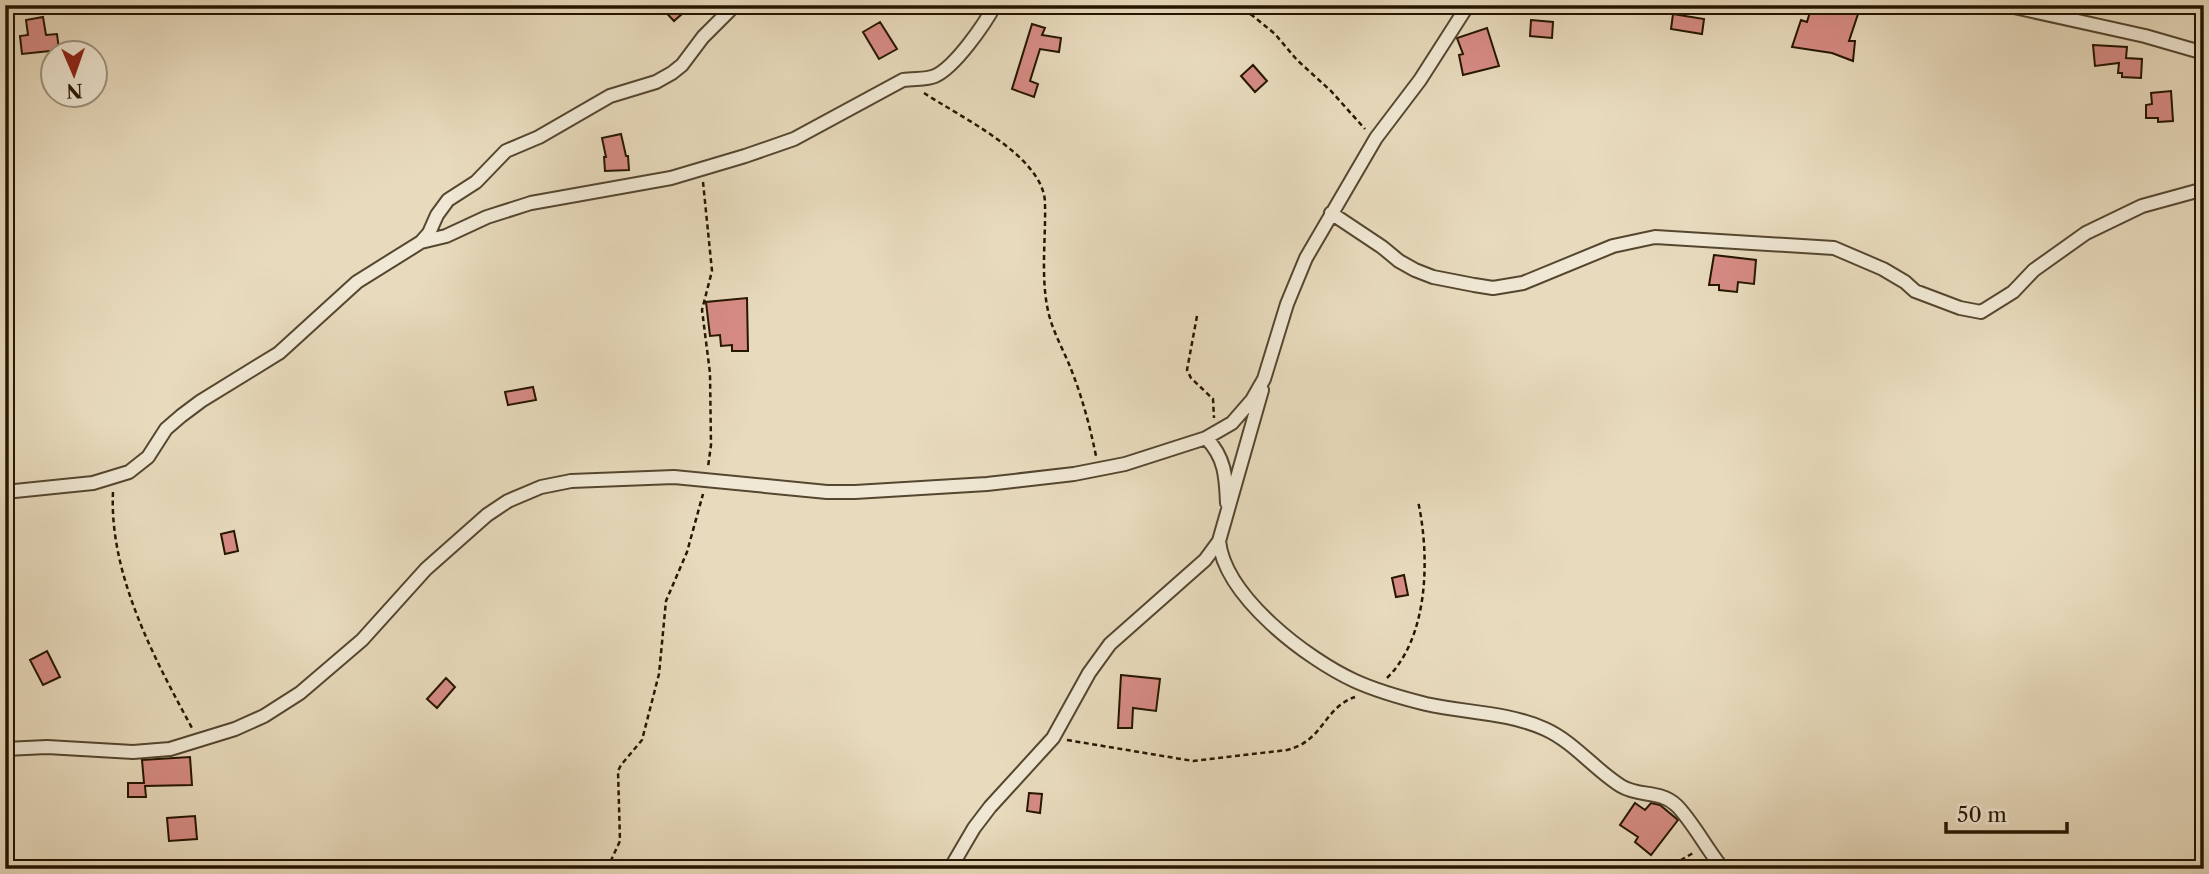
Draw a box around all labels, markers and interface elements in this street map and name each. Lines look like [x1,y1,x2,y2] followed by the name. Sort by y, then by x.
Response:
[38,38,108,108] north arrow
[66,79,83,102] text: N
[1946,790,2067,834] scale bar
[1957,802,2007,827] text: 50 m

